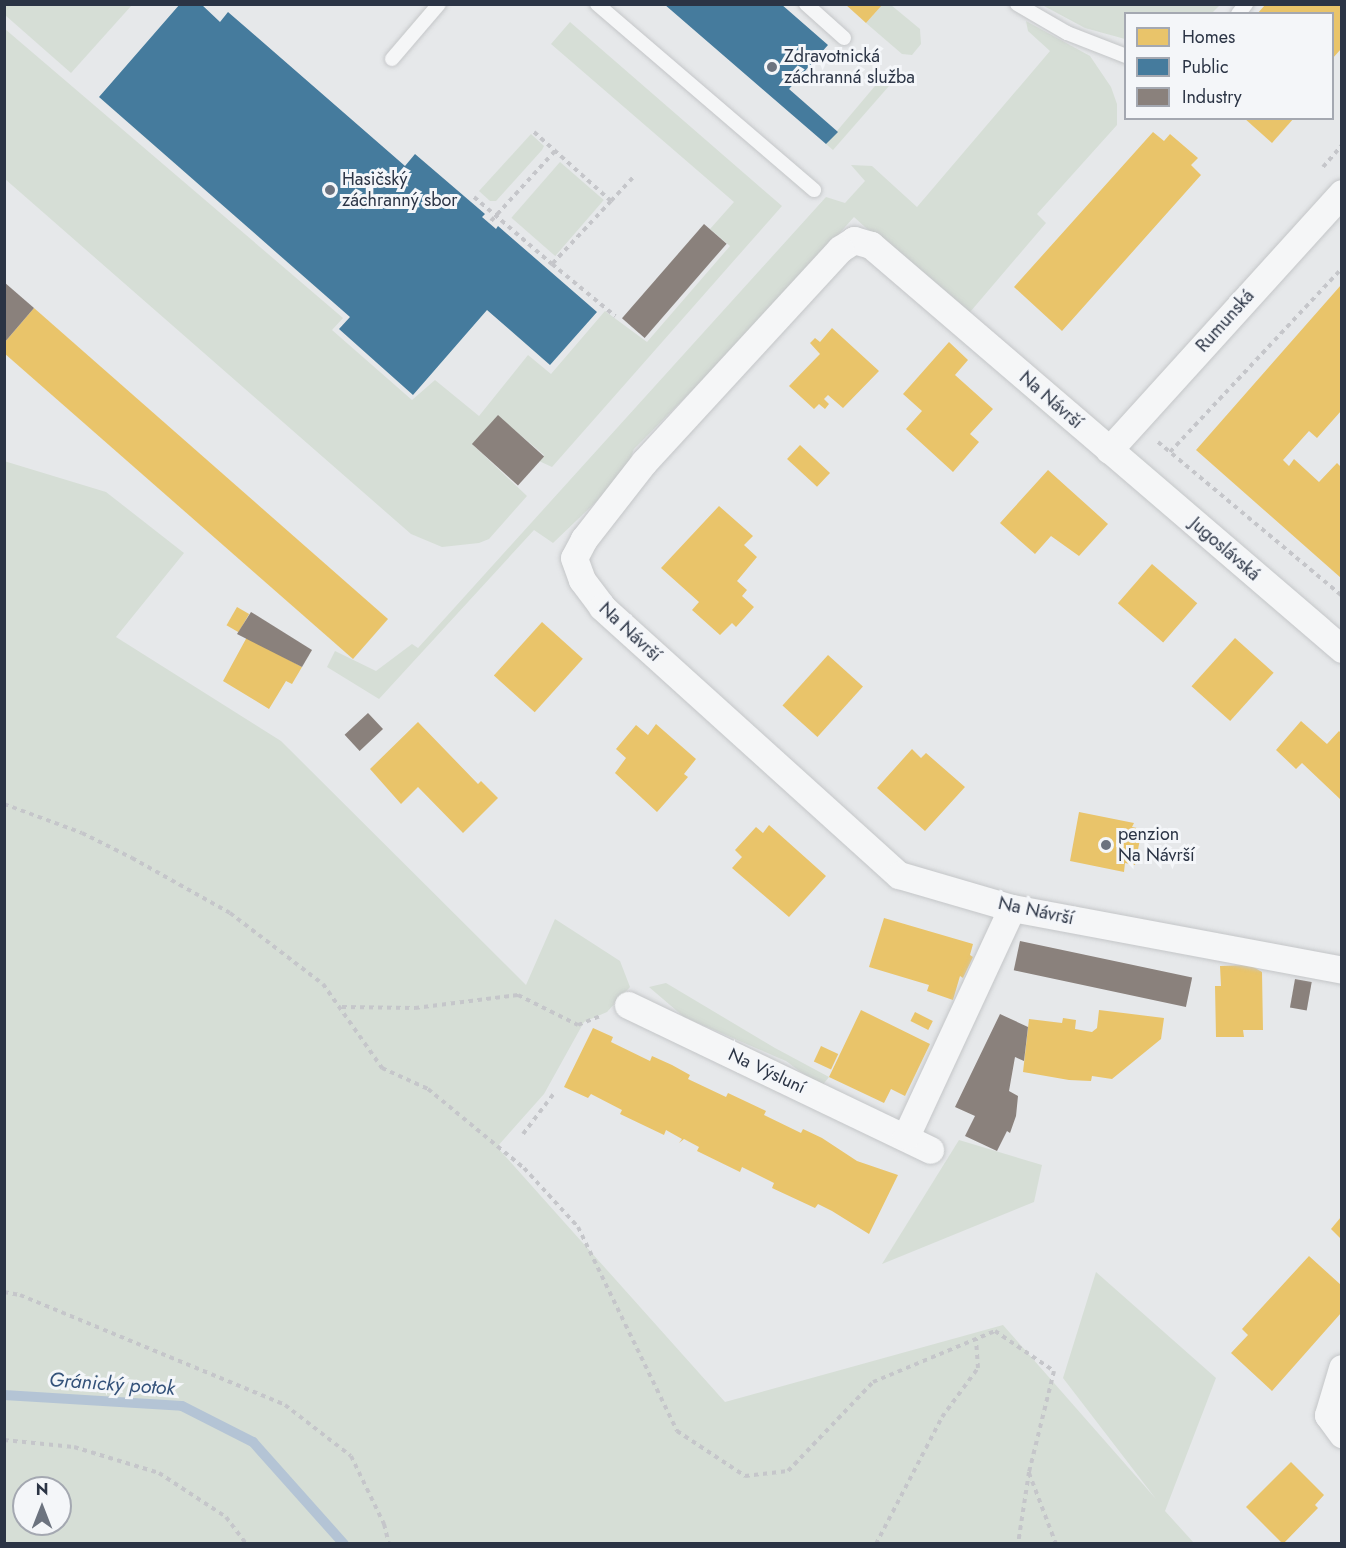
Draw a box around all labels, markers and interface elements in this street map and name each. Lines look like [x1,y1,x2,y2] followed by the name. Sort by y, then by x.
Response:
[1124,12,1334,120] legend
[1182,24,1235,50] text: Homes
[784,46,915,88] place label: Zdravotnická záchranná služba
[1182,54,1229,80] text: Public
[765,60,779,74] marker: Zdravotnická záchranná služba
[1182,84,1242,110] text: Industry
[342,169,458,212] place label: Hasičský záchranný sbor
[323,183,337,197] marker: Hasičský záchranný sbor
[1191,285,1259,357] street label: Rumunská
[1015,367,1087,433] street label: Na Návrší
[1186,513,1264,585] street label: Jugoslávská
[595,598,665,666] street label: Na Návrší
[1118,824,1195,866] place label: penzion Na Návrší
[1099,838,1113,852] marker: penzion Na Návrší
[996,892,1076,930] street label: Na Návrší
[725,1044,809,1098] street label: Na Výsluní
[48,1368,176,1400] water label: Gránický potok
[12,1476,72,1536] north arrow
[36,1478,48,1501] text: N

